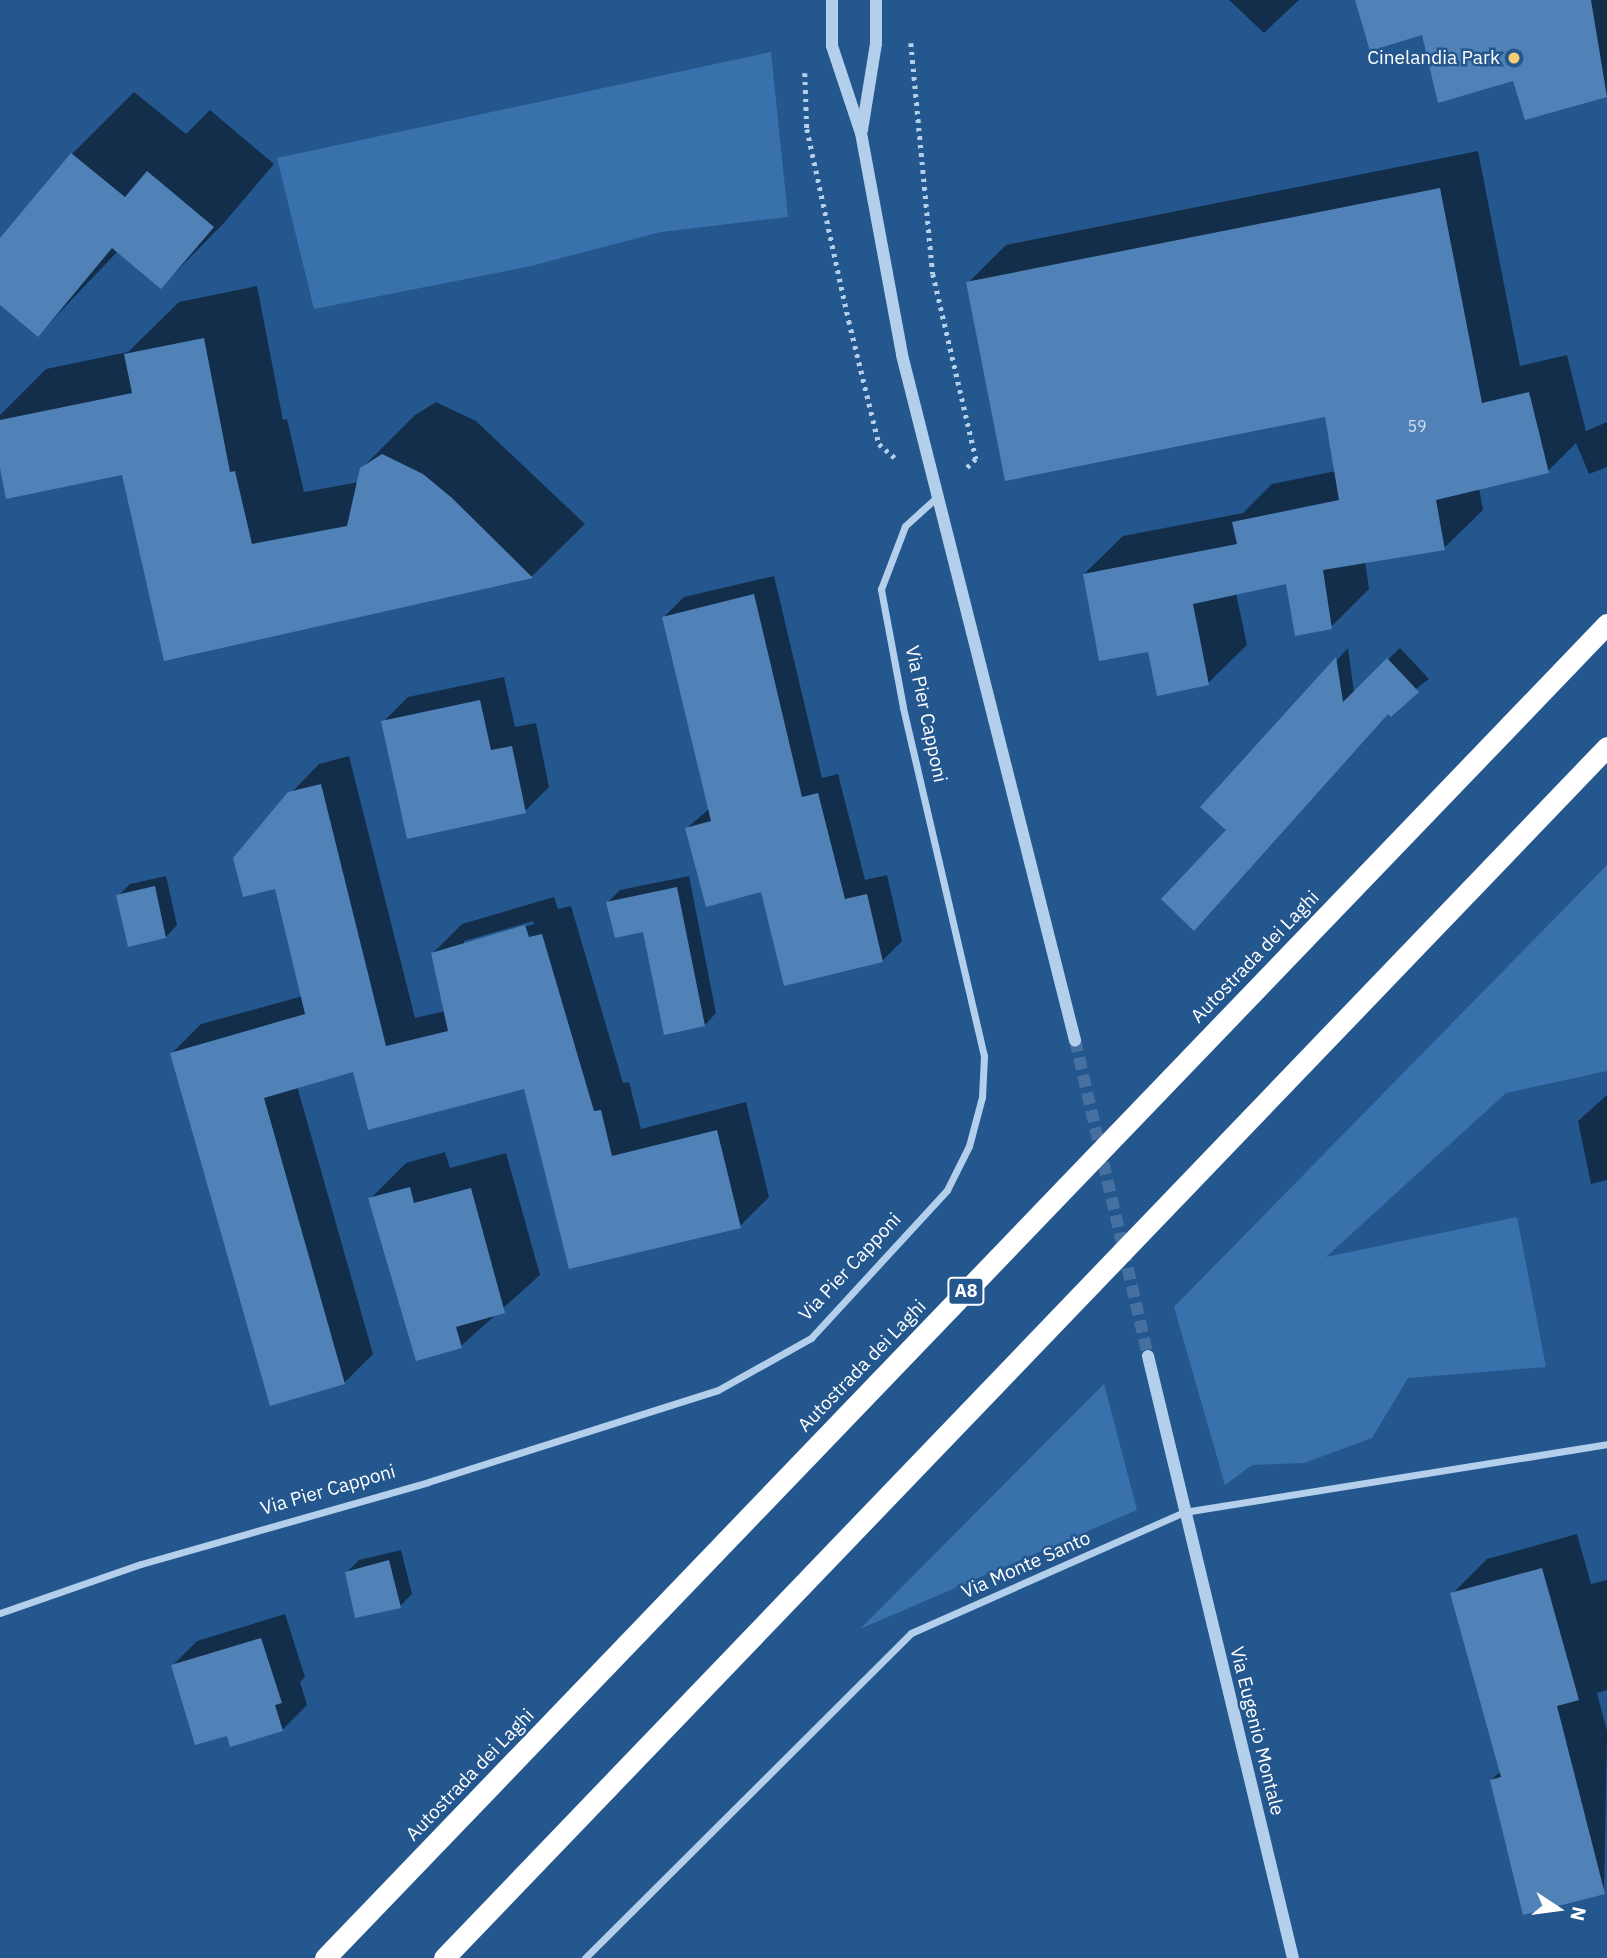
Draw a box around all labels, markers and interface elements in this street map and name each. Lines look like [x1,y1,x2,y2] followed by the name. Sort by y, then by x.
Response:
[1367,47,1500,69] place label: Cinelandia Park
[1506,50,1522,66] marker: Cinelandia Park
[1407,416,1427,436] house number: 59
[900,644,952,784] street label: Via Pier Capponi
[1186,886,1324,1028] street label: Autostrada dei Laghi
[794,1208,906,1326] street label: Via Pier Capponi
[947,1276,985,1306] road number: A8
[793,1295,931,1437] street label: Autostrada dei Laghi
[258,1460,398,1520] street label: Via Pier Capponi
[958,1526,1094,1604] street label: Via Monte Santo
[1225,1644,1289,1818] street label: Via Eugenio Montale
[401,1704,539,1846] street label: Autostrada dei Laghi
[1523,1874,1593,1944] north arrow
[1565,1904,1592,1923] text: N

